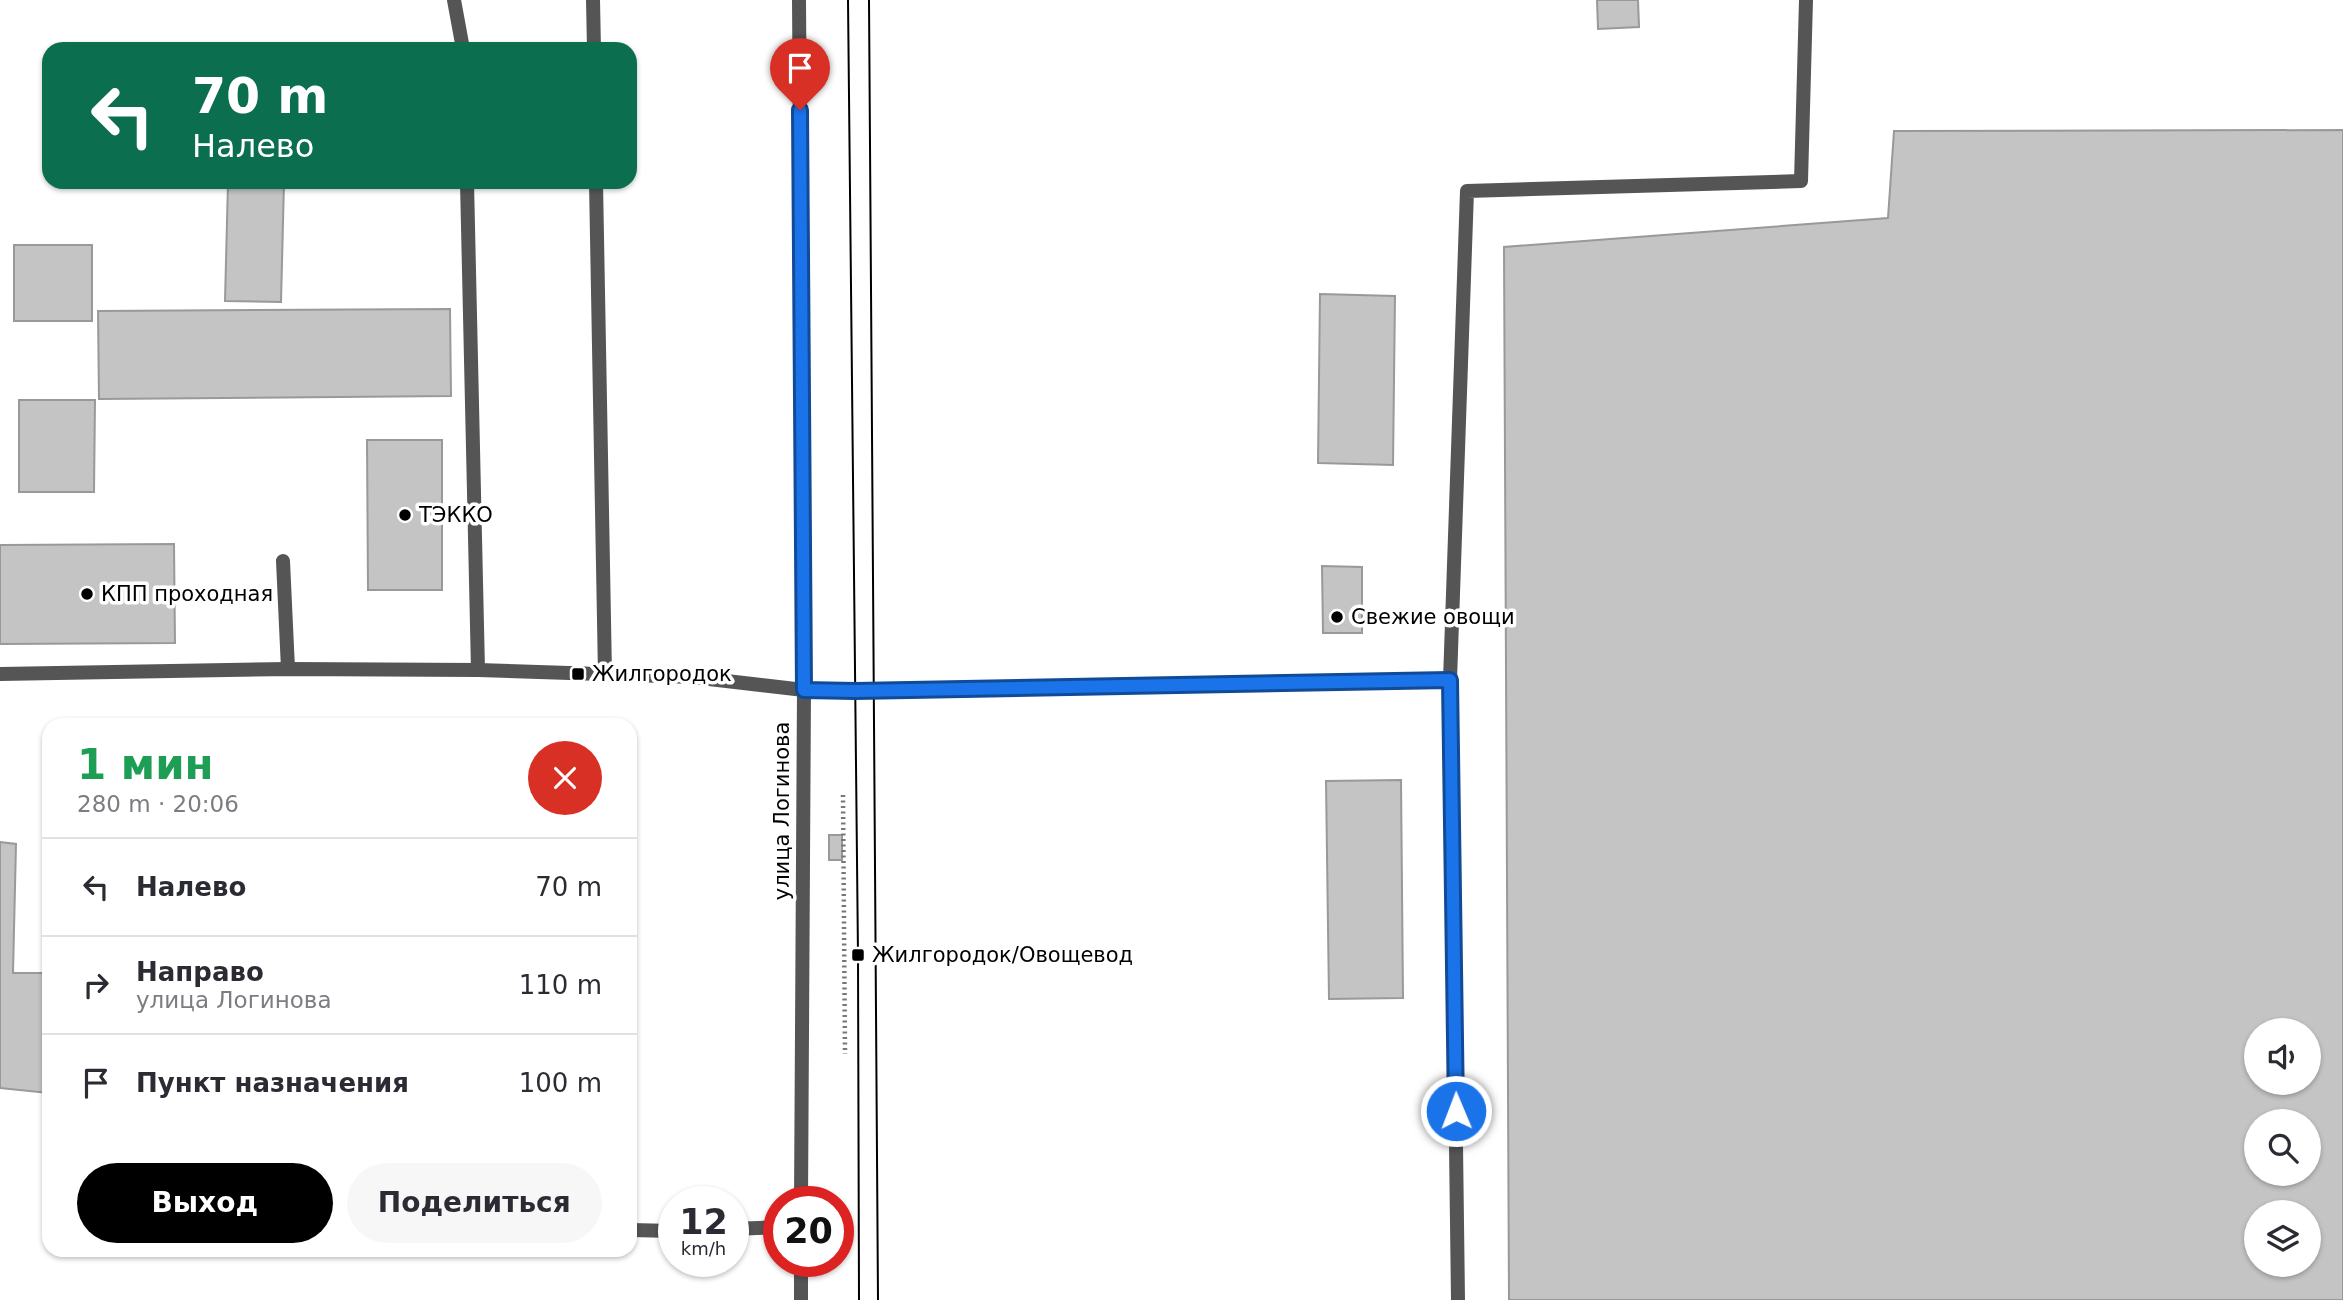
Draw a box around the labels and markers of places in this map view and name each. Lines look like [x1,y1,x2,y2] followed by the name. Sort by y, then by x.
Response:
[770,38,830,110] pin
[418,503,493,527] place label: ТЭККО
[397,507,413,523] marker: ТЭККО
[101,582,273,606] place label: КПП проходная
[79,586,95,602] marker: КПП проходная
[1351,605,1515,629] place label: Свежие овощи
[1329,609,1345,625] marker: Свежие овощи
[592,662,732,686] place label: Жилгородок
[570,666,586,682] marker: Жилгородок
[872,943,1133,967] place label: Жилгородок/Овощевод
[850,947,866,963] marker: Жилгородок/Овощевод

